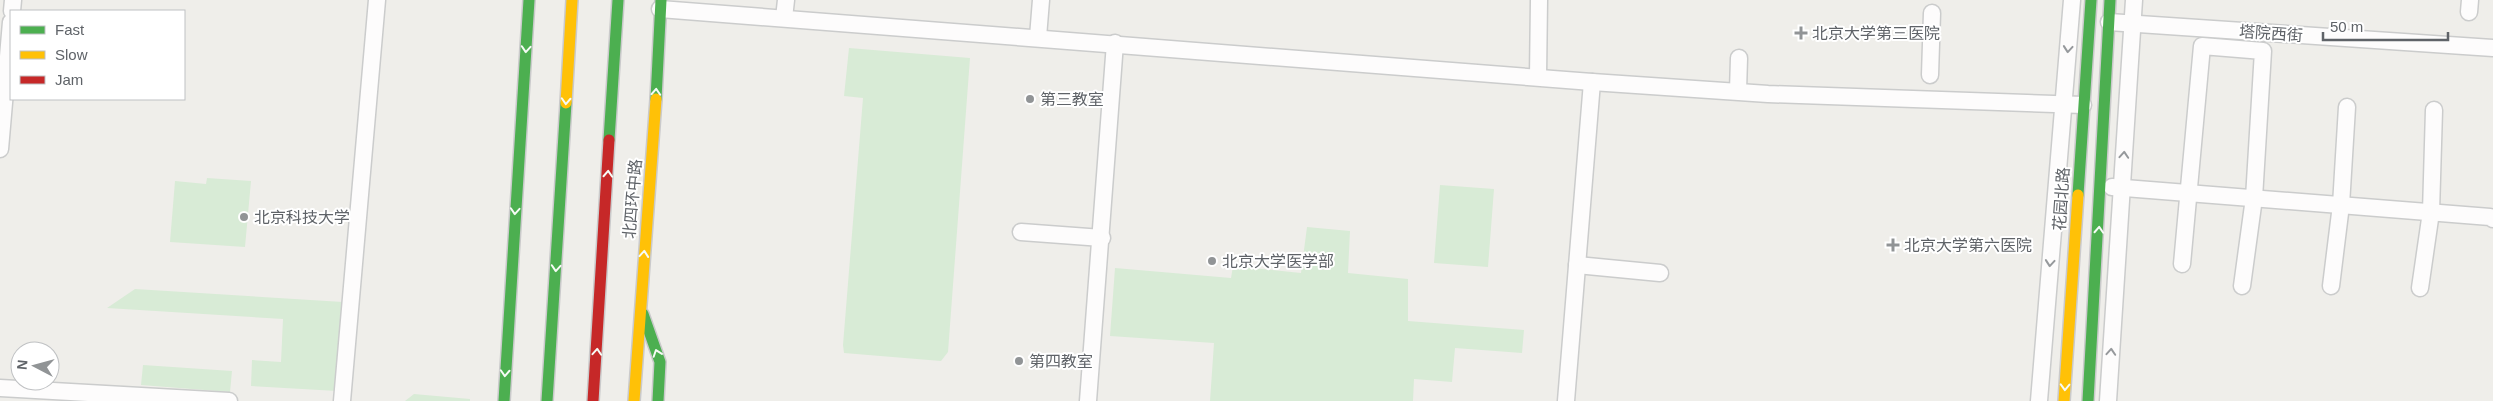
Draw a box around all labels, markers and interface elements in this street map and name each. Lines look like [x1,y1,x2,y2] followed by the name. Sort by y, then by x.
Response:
[10,10,185,100] legend
[2323,10,2448,42] scale bar
[2330,18,2363,35] text: 50 m
[55,21,85,38] text: Fast
[2238,23,2303,44] street label: 塔院西街
[1812,25,1940,42] place label: 北京大学第三医院
[1794,26,1808,40] marker: 北京大学第三医院
[520,45,531,53] one-way arrow
[2062,45,2073,53] one-way arrow
[55,46,88,63] text: Slow
[55,71,83,88] text: Jam
[650,88,661,96] one-way arrow
[1040,91,1104,108] place label: 第三教室
[1024,93,1036,105] marker: 第三教室
[560,97,571,105] one-way arrow
[2119,151,2130,159] one-way arrow
[621,158,644,240] street label: 北四环中路
[2051,167,2072,232] street label: 花园北路
[603,169,614,177] one-way arrow
[510,207,521,215] one-way arrow
[254,209,350,226] place label: 北京科技大学
[238,211,250,223] marker: 北京科技大学
[2093,226,2104,234] one-way arrow
[1904,237,2032,254] place label: 北京大学第六医院
[1886,238,1900,252] marker: 北京大学第六医院
[638,250,649,258] one-way arrow
[1222,253,1334,270] place label: 北京大学医学部
[1206,255,1218,267] marker: 北京大学医学部
[2045,259,2056,267] one-way arrow
[550,265,561,273] one-way arrow
[10,341,60,391] north arrow
[591,348,602,356] one-way arrow
[2106,348,2117,356] one-way arrow
[653,349,663,358] one-way arrow
[1029,353,1093,370] place label: 第四教室
[1013,355,1025,367] marker: 第四教室
[14,359,31,371] text: N
[500,369,511,377] one-way arrow
[2060,384,2070,391] one-way arrow

